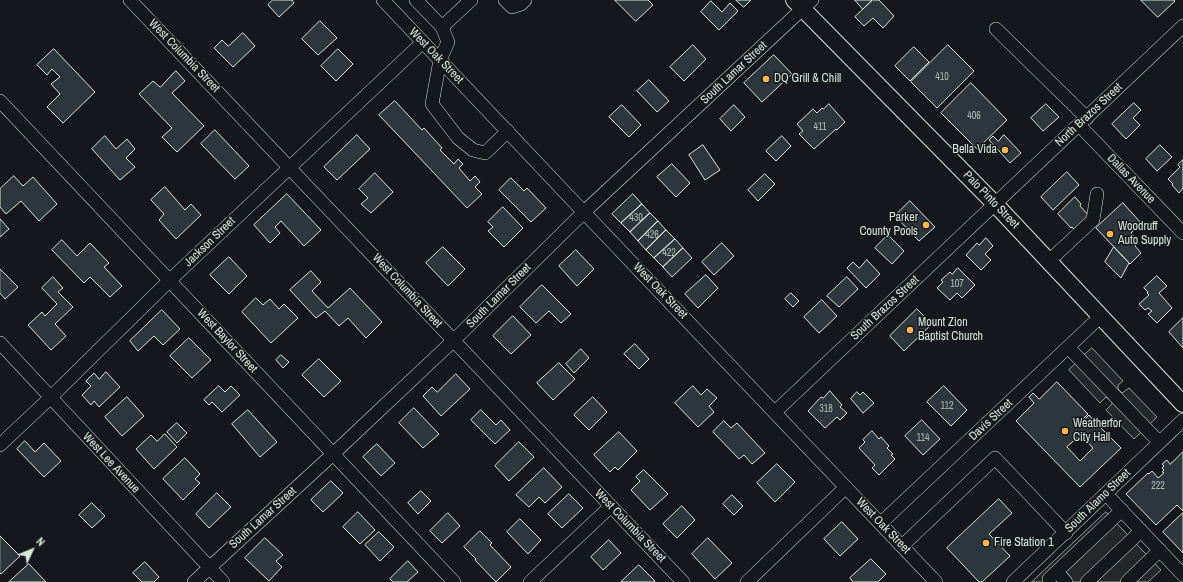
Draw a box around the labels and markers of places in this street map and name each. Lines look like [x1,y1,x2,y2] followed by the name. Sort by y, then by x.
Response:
[774,72,841,86] place label: DQ Grill & Chill
[761,74,771,84] marker: DQ Grill & Chill
[952,143,997,157] place label: Bella Vida
[1000,145,1010,155] marker: Bella Vida
[859,211,918,239] place label: Parker County Pools
[921,220,931,230] marker: Parker County Pools
[1118,220,1171,248] place label: Woodruff Auto Supply
[1105,229,1115,239] marker: Woodruff Auto Supply
[918,316,983,344] place label: Mount Zion Baptist Church
[905,325,915,335] marker: Mount Zion Baptist Church
[1073,417,1122,445] place label: Weatherfor City Hall
[1060,426,1070,436] marker: Weatherfor City Hall
[994,536,1054,550] place label: Fire Station 1
[981,538,991,548] marker: Fire Station 1

